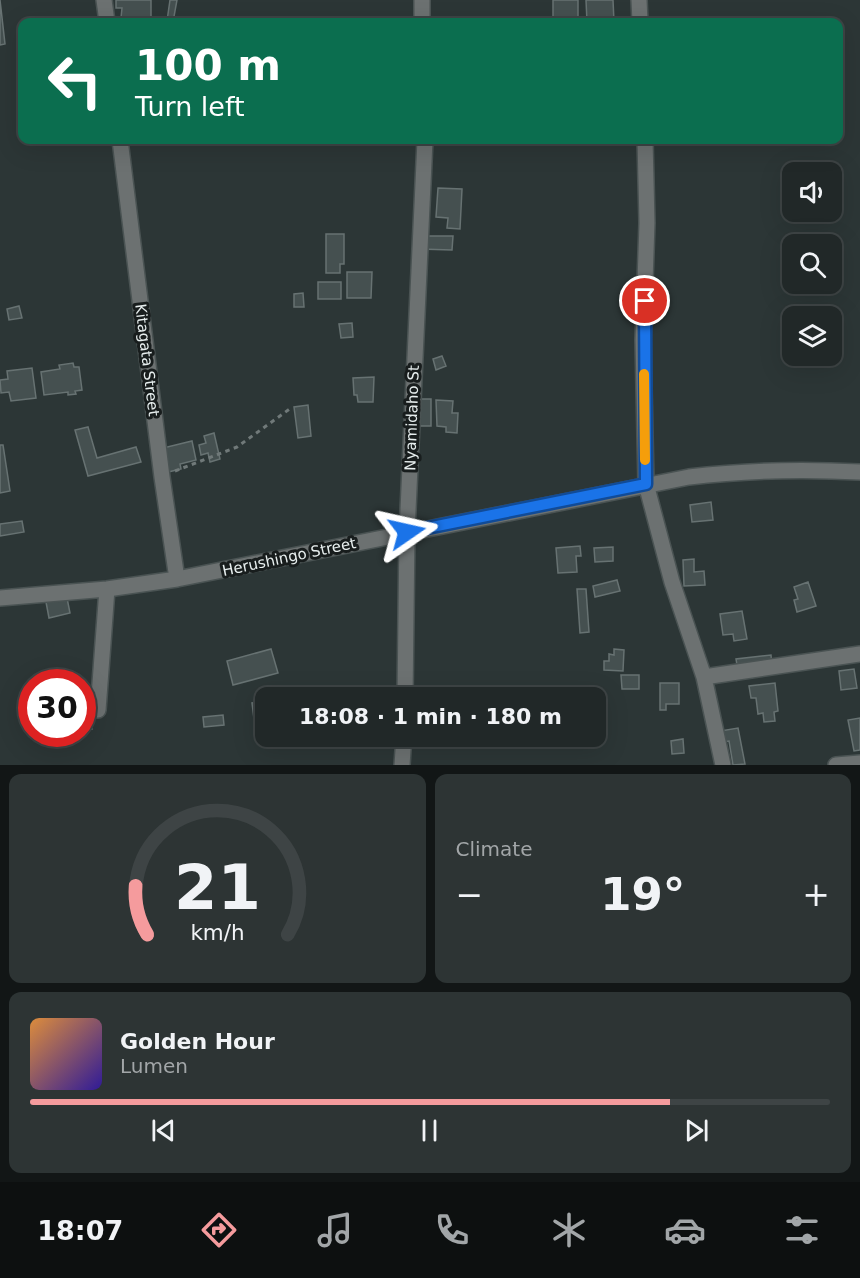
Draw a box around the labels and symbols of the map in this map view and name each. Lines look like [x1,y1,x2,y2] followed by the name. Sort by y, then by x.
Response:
[619,275,670,326] pin
[131,303,163,417] street label: Kitagata Street
[401,365,423,471] street label: Nyamidaho St
[375,500,439,564] position arrow
[221,534,358,580] street label: Herushingo Street
[18,669,96,747] speed limit sign: 30

